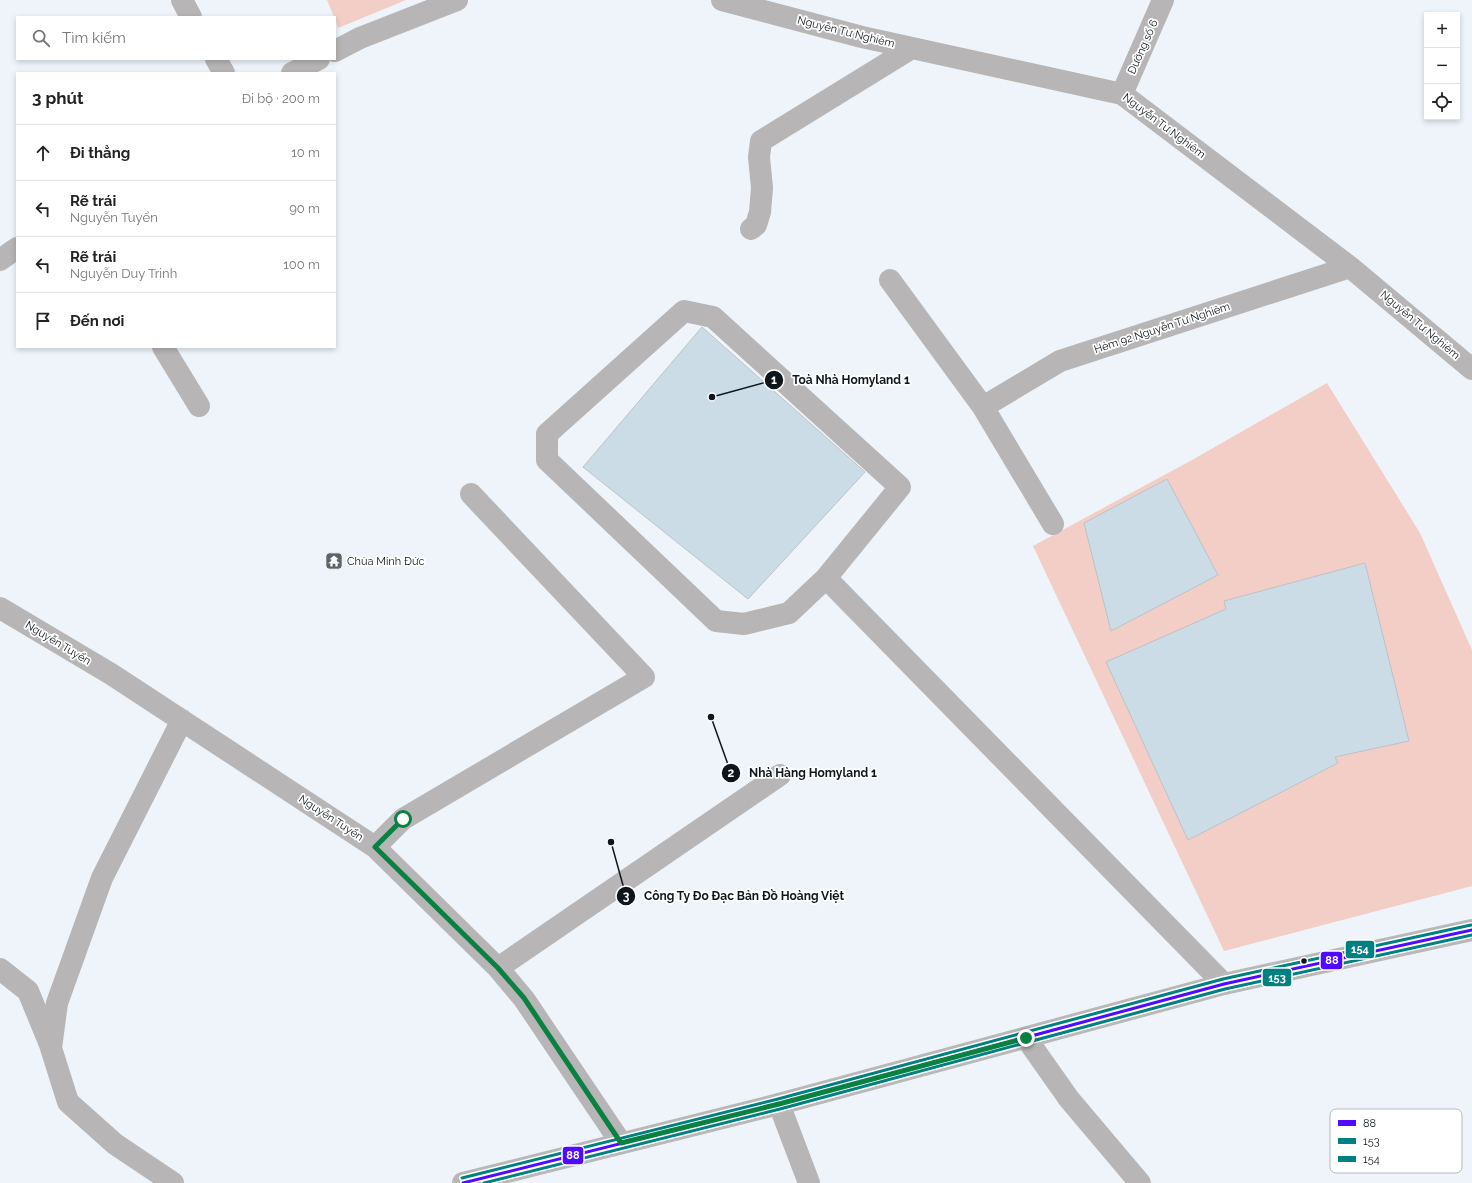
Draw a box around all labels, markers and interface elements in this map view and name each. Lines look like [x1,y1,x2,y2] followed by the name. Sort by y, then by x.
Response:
[1424,12,1460,120] map controls
[1424,12,1460,48] button: +
[796,14,896,50] street label: Nguyễn Tư Nghiêm
[16,16,336,60] search box
[1125,17,1161,76] street label: Đường số 6
[30,27,52,49] icon: search
[62,29,126,47] text: Tìm kiếm
[1424,48,1460,84] button: −
[1424,84,1460,120] button: locate
[32,88,84,108] text: 3 phút
[242,91,320,106] text: Đi bộ · 200 m
[1120,91,1208,161] street label: Nguyễn Tư Nghiêm
[32,142,54,164] icon: ahead
[70,144,130,162] text: Đi thẳng
[291,145,320,160] text: 10 m
[70,192,116,210] text: Rẽ trái
[32,198,54,220] icon: left
[289,201,320,216] text: 90 m
[70,210,158,225] text: Nguyễn Tuyển
[70,248,116,266] text: Rẽ trái
[32,254,54,276] icon: left
[283,257,320,272] text: 100 m
[70,266,177,281] text: Nguyễn Duy Trinh
[1378,288,1462,362] street label: Nguyễn Tư Nghiêm
[1092,300,1232,356] street label: Hẻm 92 Nguyễn Tư Nghiêm
[32,310,54,332] icon: arrive
[70,312,124,330] text: Đến nơi
[764,368,918,392] callout: Toà Nhà Homyland 1
[771,373,777,387] text: 1
[792,373,910,387] text: Toà Nhà Homyland 1
[324,551,344,571] temple icon: Chùa Minh Đức
[347,555,424,568] place label: Chùa Minh Đức
[23,618,93,668] street label: Nguyễn Tuyển
[721,761,885,785] callout: Nhà Hàng Homyland 1
[728,766,735,780] text: 2
[749,766,877,780] text: Nhà Hàng Homyland 1
[296,792,366,844] street label: Nguyễn Tuyển
[394,810,412,828] route start
[616,884,853,908] callout: Công Ty Đo Đạc Bản Đồ Hoàng Việt
[623,889,630,903] text: 3
[644,889,844,903] text: Công Ty Đo Đạc Bản Đồ Hoàng Việt
[1345,940,1375,959] line badge: 154
[1351,943,1369,956] text: 154
[1320,951,1343,970] line badge: 88
[1325,954,1339,967] text: 88
[1299,956,1309,966] unlabelled marker
[1262,968,1292,987] line badge: 153
[1268,972,1286,985] text: 153
[1017,1029,1035,1047] route end
[1330,1109,1462,1173] legend
[1363,1117,1376,1130] text: 88
[1363,1135,1380,1148] text: 153
[562,1146,584,1165] line badge: 88
[566,1149,580,1162] text: 88
[1363,1153,1380,1166] text: 154

